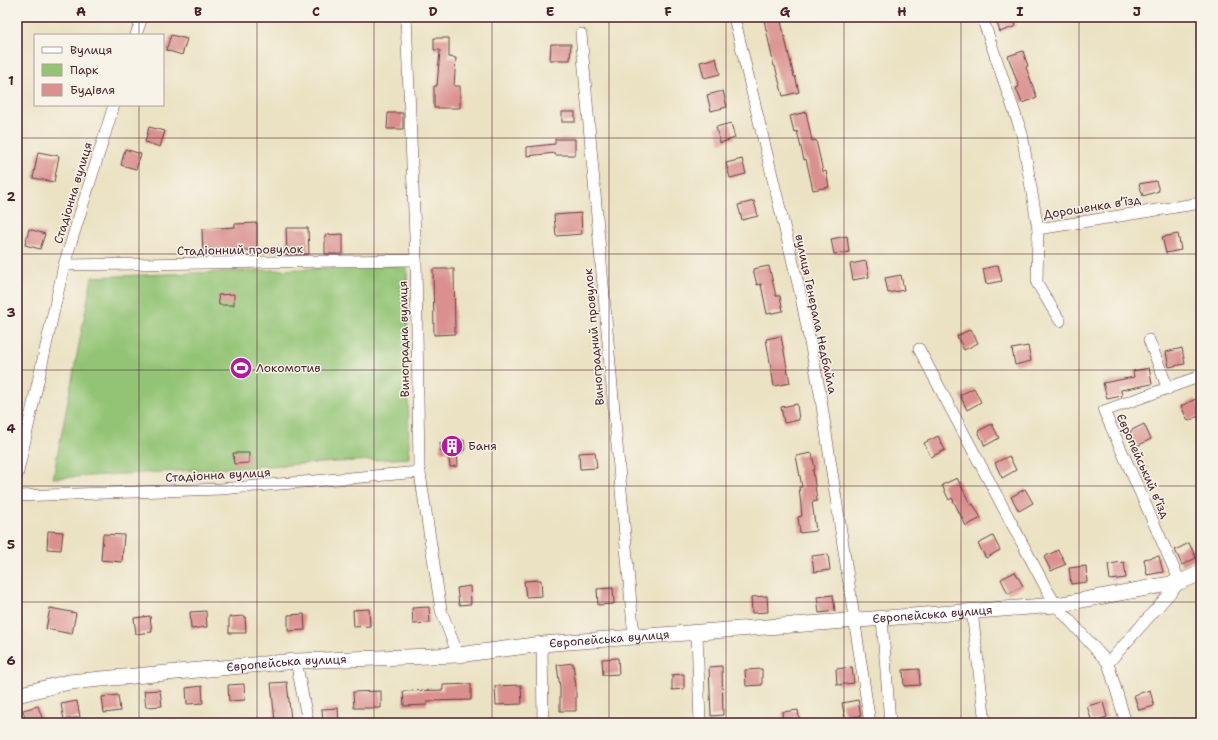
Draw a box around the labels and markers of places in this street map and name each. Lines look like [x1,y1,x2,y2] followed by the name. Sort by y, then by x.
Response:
[228,355,254,381] sports icon: Локомотив
[256,360,321,376] place label: Локомотив
[439,433,465,459] building icon: Баня
[468,438,497,454] place label: Баня

